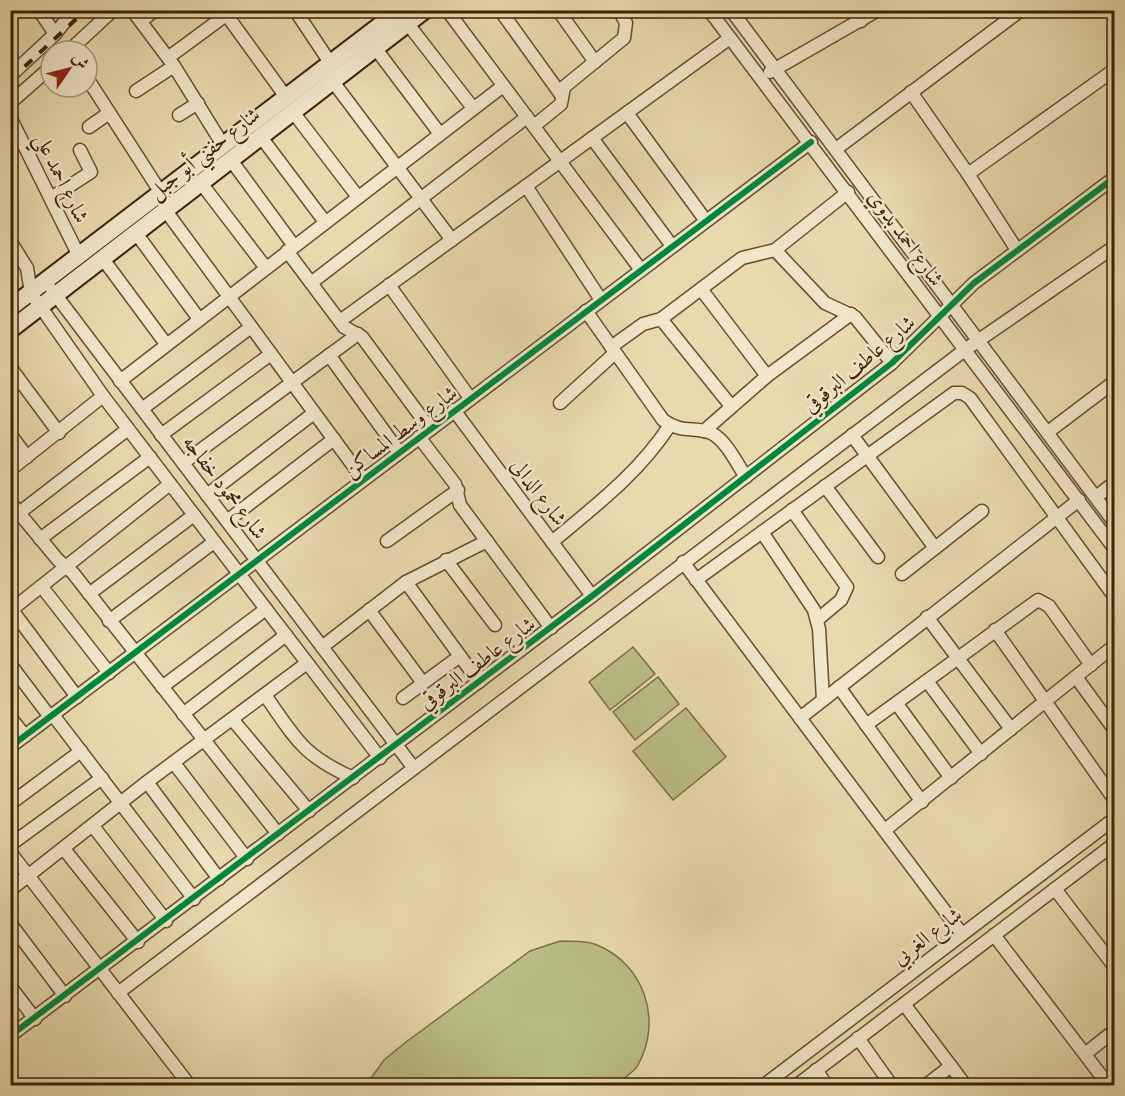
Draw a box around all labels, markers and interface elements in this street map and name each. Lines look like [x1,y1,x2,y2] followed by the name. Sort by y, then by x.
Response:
[39,39,99,99] north arrow
[67,48,94,74] text: ش
[142,100,269,210] street label: شارع حفني أبو جبل
[23,128,96,230] street label: شارع احمد علي
[858,184,950,294] street label: شارع احمد بدوي
[797,309,924,422] street label: شارع عاطف البرقوقي
[337,379,465,486] street label: شارع وسط المساكن
[173,429,273,547] street label: شارع محمود خفاجه
[501,452,574,534] street label: شارع الدالى
[413,610,543,719] street label: شارع عاطف البرقوقي
[886,900,970,975] street label: شارع الغربي

